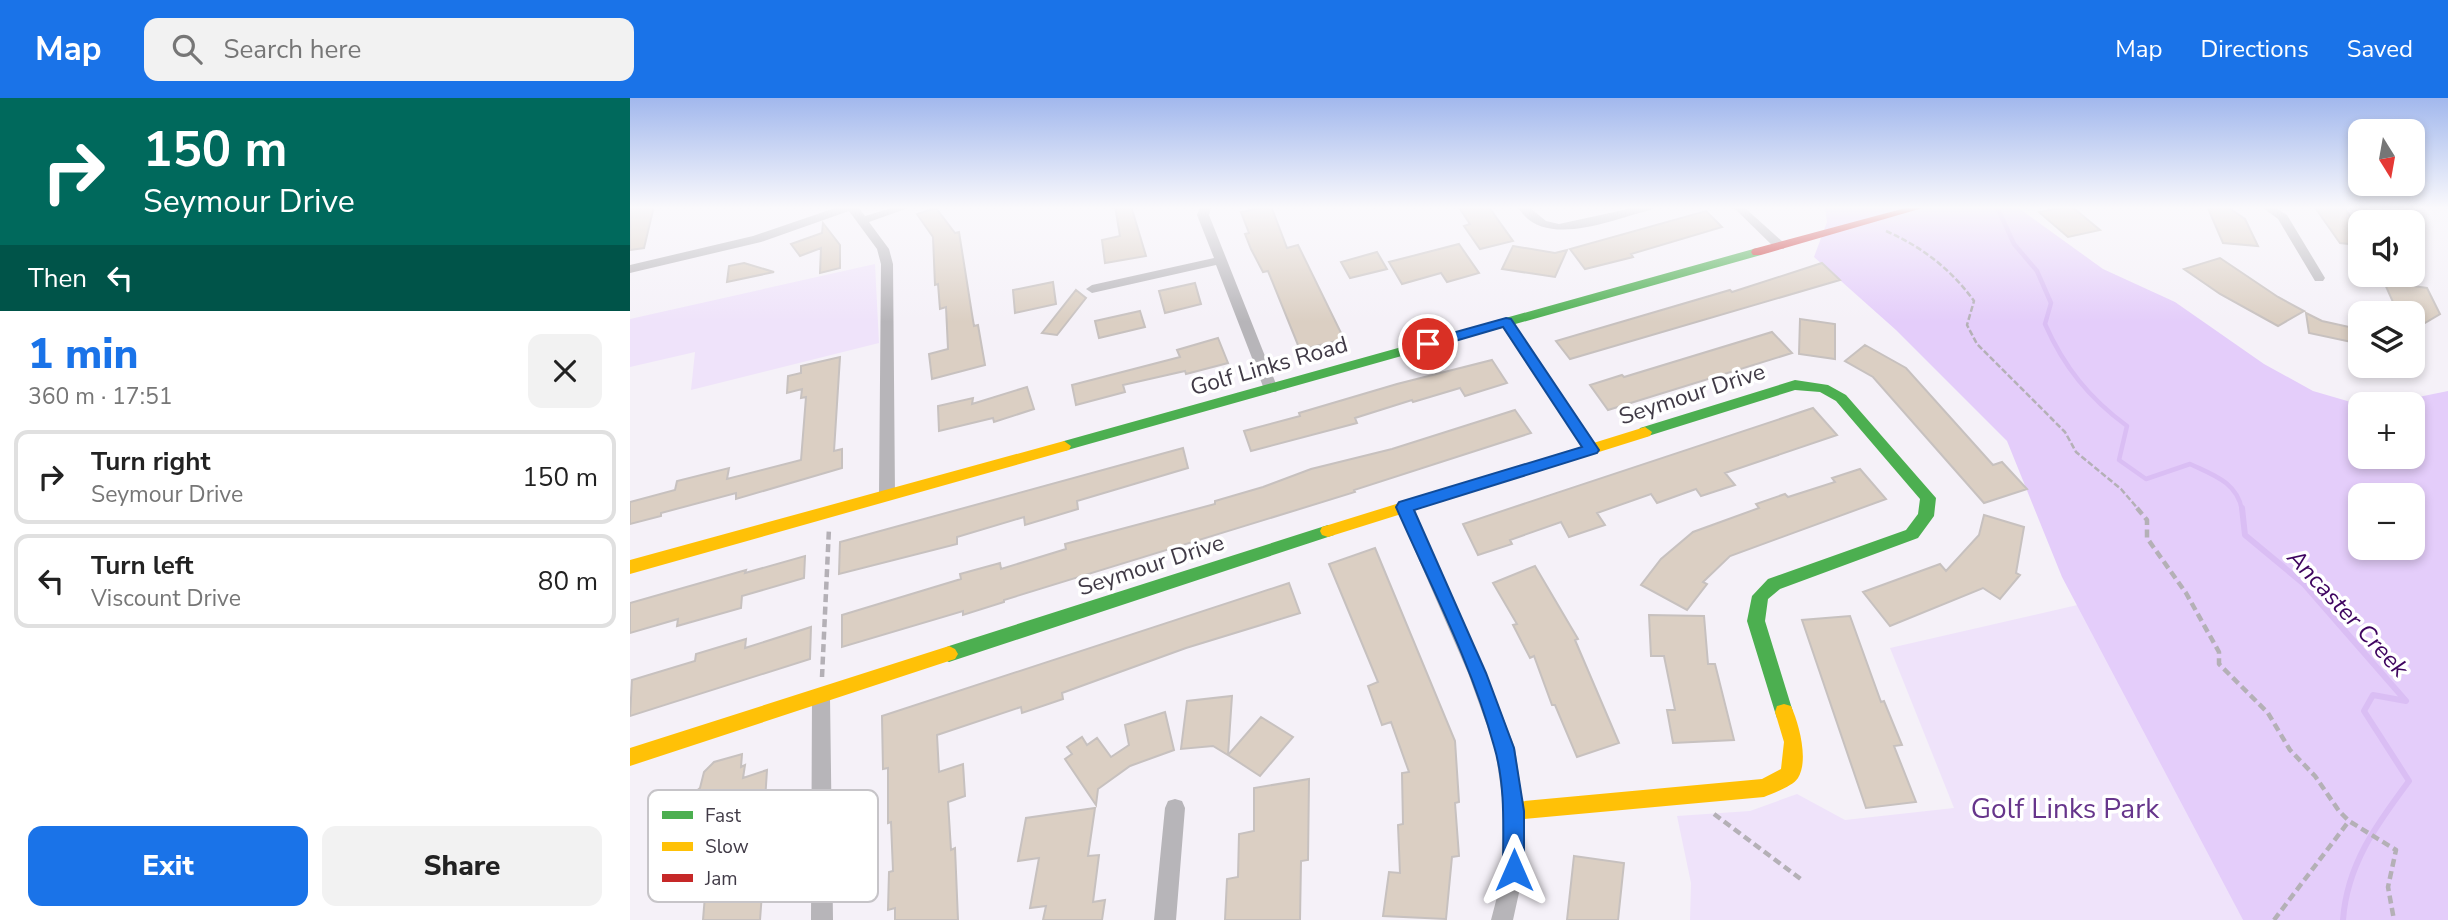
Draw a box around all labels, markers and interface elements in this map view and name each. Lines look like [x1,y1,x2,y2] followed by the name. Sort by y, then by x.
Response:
[144,18,634,81] search box
[35,27,102,72] text: Map
[168,30,206,68] icon: search
[224,32,361,67] text: Search here
[2115,33,2162,65] text: Map
[2200,33,2309,65] text: Directions
[2347,33,2413,65] text: Saved
[143,116,287,183] text: 150 m
[2348,119,2426,196] north arrow
[2348,119,2425,560] map controls
[28,126,119,217] icon: right
[143,180,355,223] text: Seymour Drive
[2348,210,2425,287] button: sound
[101,259,139,297] icon: left
[28,261,87,296] text: Then
[2348,301,2425,378] button: layers
[1398,314,1458,374] pin
[1409,325,1447,363] icon: arrive
[28,326,138,383] text: 1 min
[1187,329,1351,403] street label: Golf Links Road
[528,334,602,408] button: close
[1615,356,1769,432] street label: Seymour Drive
[28,381,173,412] text: 360 m · 17:51
[2348,392,2425,469] button: +
[91,444,210,479] text: Turn right
[32,458,70,496] icon: right
[522,460,598,495] text: 150 m
[91,479,243,510] text: Seymour Drive
[2348,483,2425,560] button: −
[1074,527,1228,603] street label: Seymour Drive
[2280,541,2416,685] water label: Ancaster Creek
[91,548,194,583] text: Turn left
[32,562,70,600] icon: left
[538,564,598,599] text: 80 m
[91,583,241,614] text: Viscount Drive
[648,790,878,902] legend
[1971,790,2160,828] park label: Golf Links Park
[705,803,741,829] text: Fast
[28,826,308,906] button: Exit
[322,826,602,906] button: Share
[1477,833,1551,907] position arrow
[705,834,749,860] text: Slow
[704,866,738,892] text: Jam

